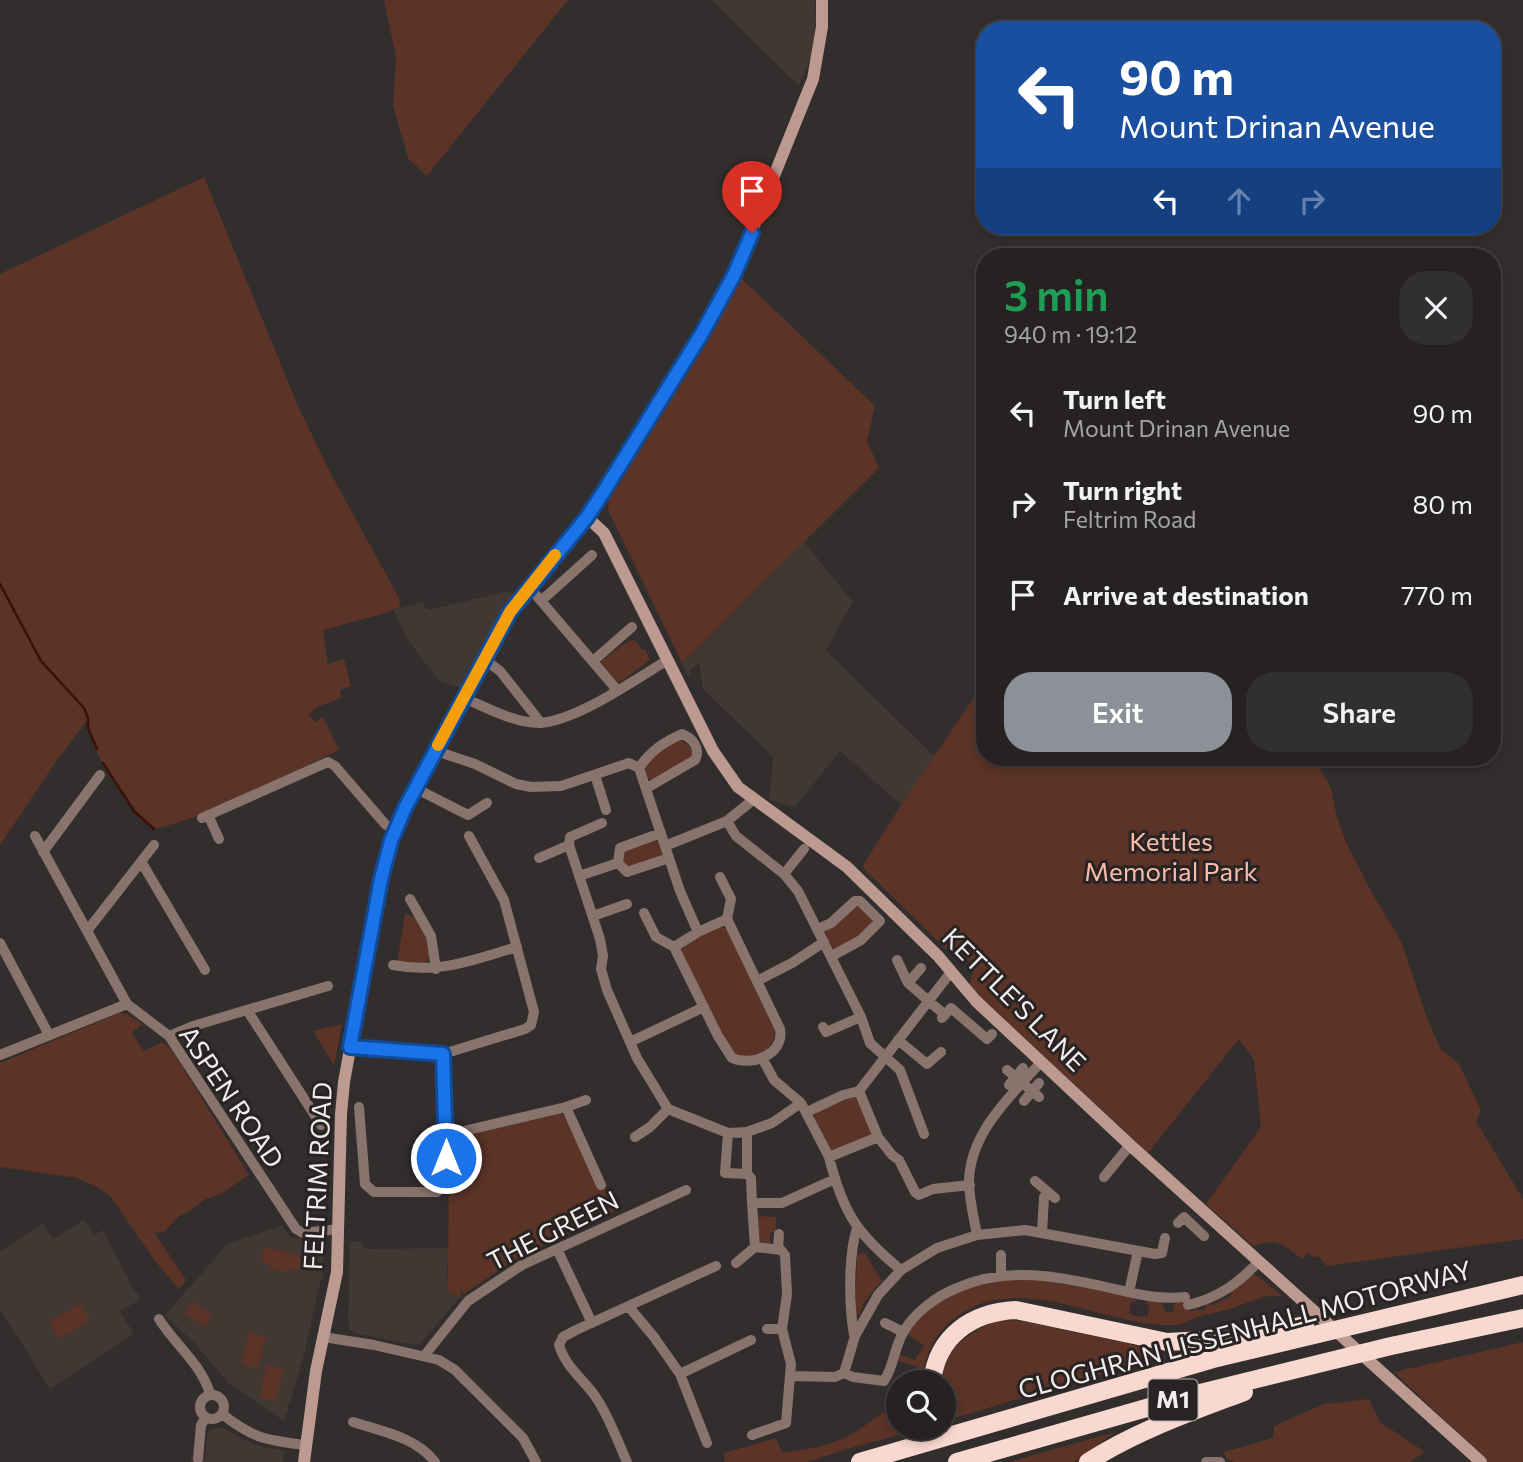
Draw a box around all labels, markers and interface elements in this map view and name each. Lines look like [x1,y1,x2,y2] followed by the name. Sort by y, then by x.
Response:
[1119,45,1234,105] text: 90 m
[1004,49,1095,140] icon: left
[1119,105,1435,145] text: Mount Drinan Avenue
[722,161,782,233] pin
[733,172,771,210] icon: arrive
[1147,182,1185,220] icon: left
[1220,182,1258,220] icon: ahead
[1293,182,1331,220] icon: right
[1004,268,1109,320] text: 3 min
[1399,271,1473,345] button: close
[1004,320,1137,348] text: 940 m · 19:12
[1063,383,1166,414] text: Turn left
[1004,394,1042,432] icon: left
[1413,397,1473,428] text: 90 m
[1063,414,1290,442] text: Mount Drinan Avenue
[1063,474,1182,505] text: Turn right
[1004,485,1042,523] icon: right
[1413,488,1473,519] text: 80 m
[1063,505,1196,533] text: Feltrim Road
[1004,576,1042,614] icon: arrive
[1063,579,1309,610] text: Arrive at destination
[1401,579,1473,610] text: 770 m
[1004,672,1232,752] button: Exit
[1246,672,1473,752] button: Share
[1084,825,1258,886] park label: Kettles Memorial Park
[937,921,1093,1077] street label: KETTLE'S LANE
[174,1019,291,1173] street label: ASPEN ROAD
[296,1081,337,1271] street label: FELTRIM ROAD
[409,1121,483,1195] position arrow
[481,1183,623,1276] street label: THE GREEN
[1015,1253,1475,1404] street label: CLOGHRAN LISSENHALL MOTORWAY
[886,1370,956,1440] map controls
[886,1370,956,1440] button: search
[1148,1380,1198,1420] road number: M1

